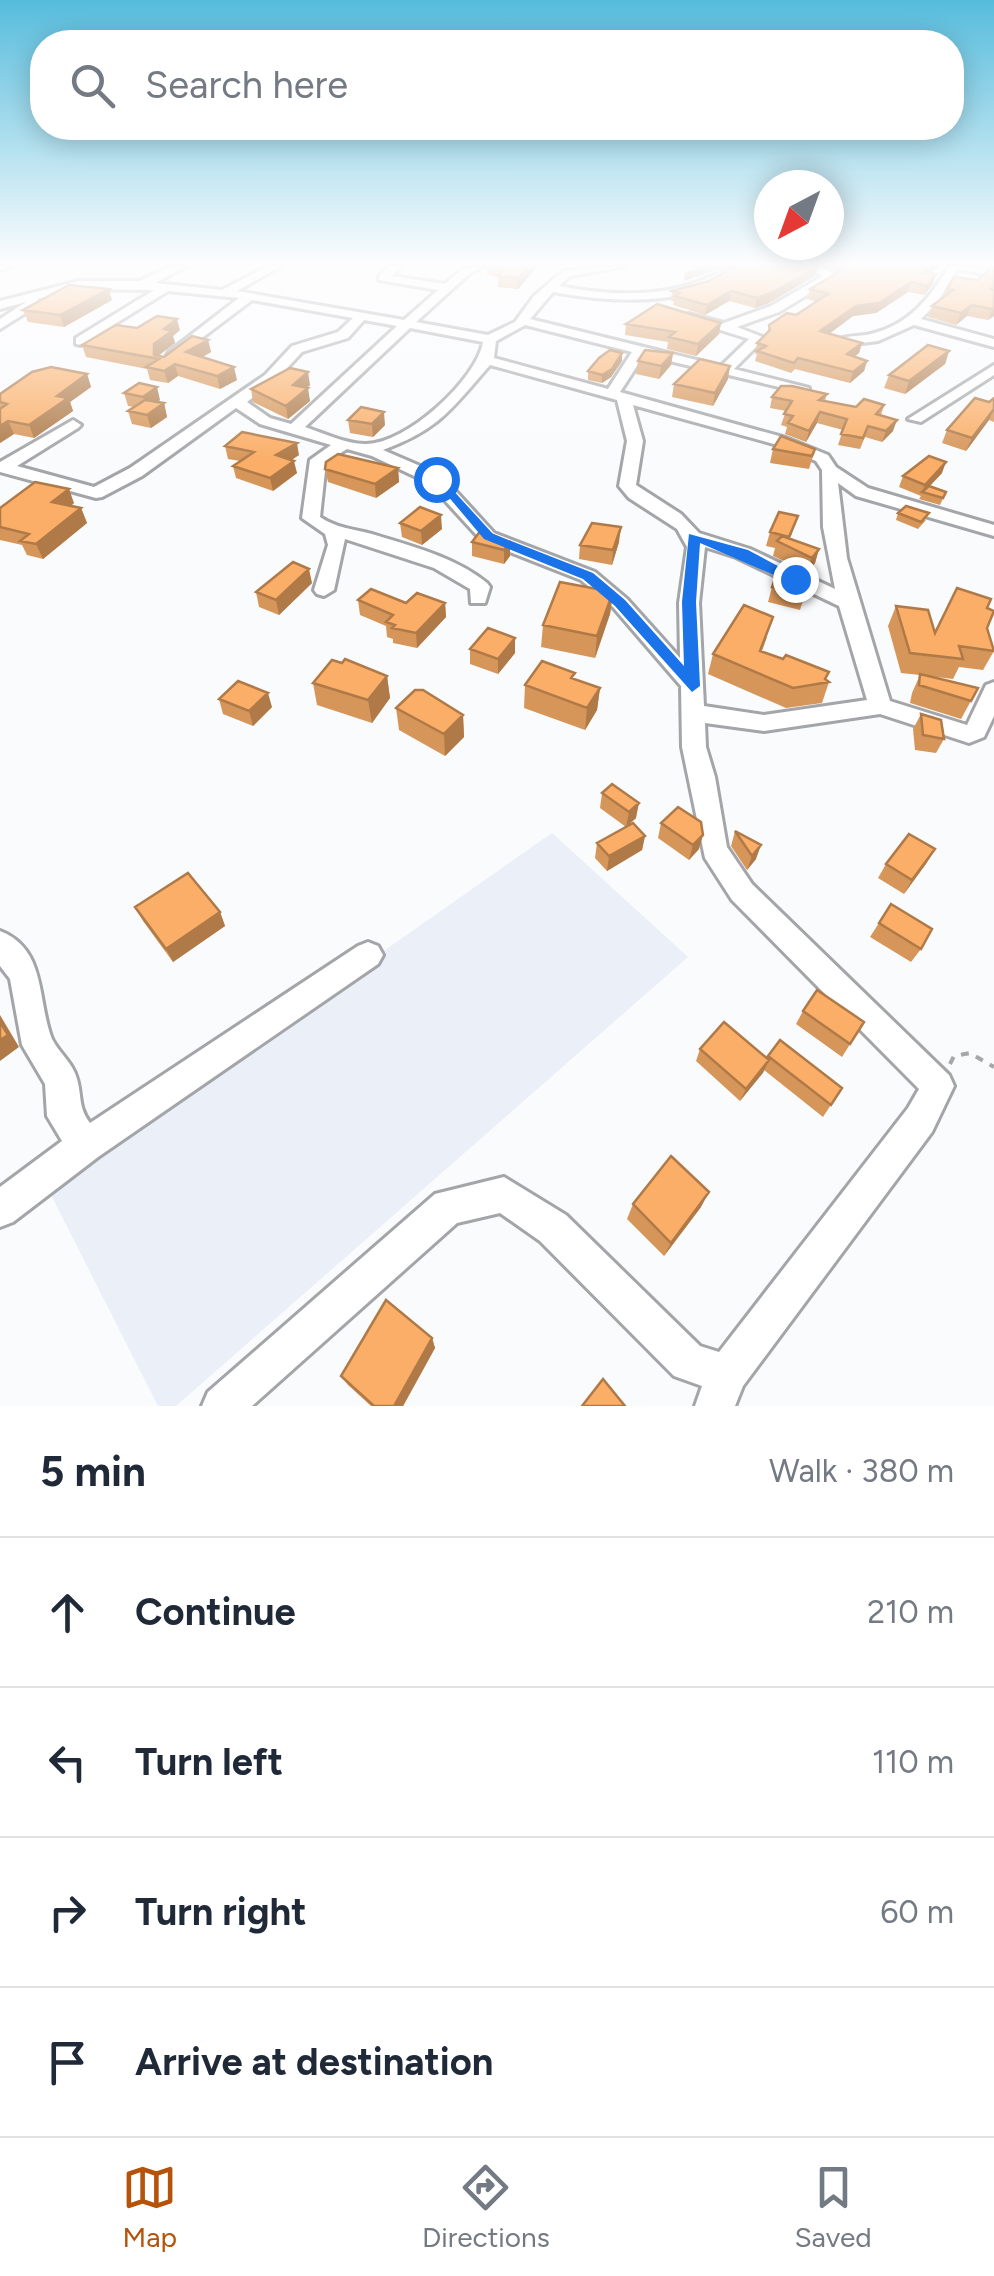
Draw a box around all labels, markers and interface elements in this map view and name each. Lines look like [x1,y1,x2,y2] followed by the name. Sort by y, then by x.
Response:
[30,30,964,140] search box
[65,58,120,113] icon: search
[145,62,348,108] text: Search here
[754,170,844,260] north arrow
[414,457,460,503] route start
[773,557,819,603] route end
[40,1446,146,1497] text: 5 min
[769,1452,954,1490] text: Walk · 380 m
[40,1585,95,1640] icon: ahead
[135,1589,296,1635] text: Continue
[867,1593,954,1631] text: 210 m
[40,1735,95,1790] icon: left
[135,1739,283,1785] text: Turn left
[872,1743,954,1781] text: 110 m
[40,1885,95,1940] icon: right
[135,1889,307,1935] text: Turn right
[880,1893,954,1931] text: 60 m
[40,2035,95,2090] icon: arrive
[135,2039,493,2085] text: Arrive at destination
[122,2160,177,2254] tab: Map
[422,2160,550,2254] tab: Directions
[794,2160,872,2254] tab: Saved

